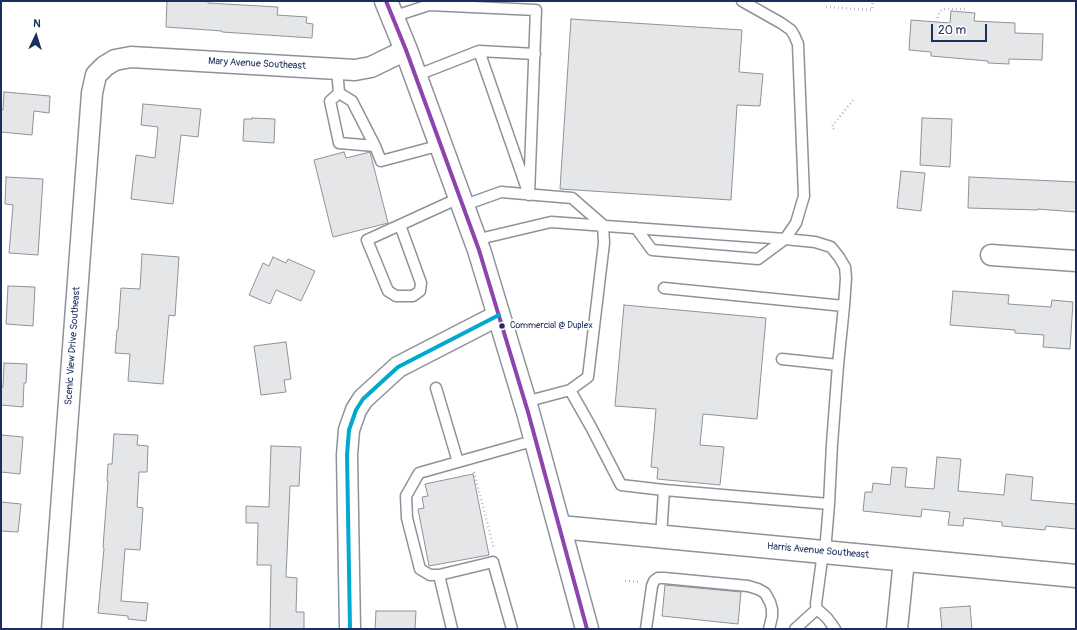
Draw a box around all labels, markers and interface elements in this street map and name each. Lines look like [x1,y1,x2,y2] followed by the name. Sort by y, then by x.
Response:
[16,16,56,56] north arrow
[933,16,989,42] scale bar
[33,17,41,30] text: N
[938,23,966,38] text: 20 m
[208,55,306,73] street label: Mary Avenue Southeast
[63,286,83,406] street label: Scenic View Drive Southeast
[497,321,507,331] marker: Commercial @ Duplex
[510,321,593,331] place label: Commercial @ Duplex
[766,541,870,561] street label: Harris Avenue Southeast

